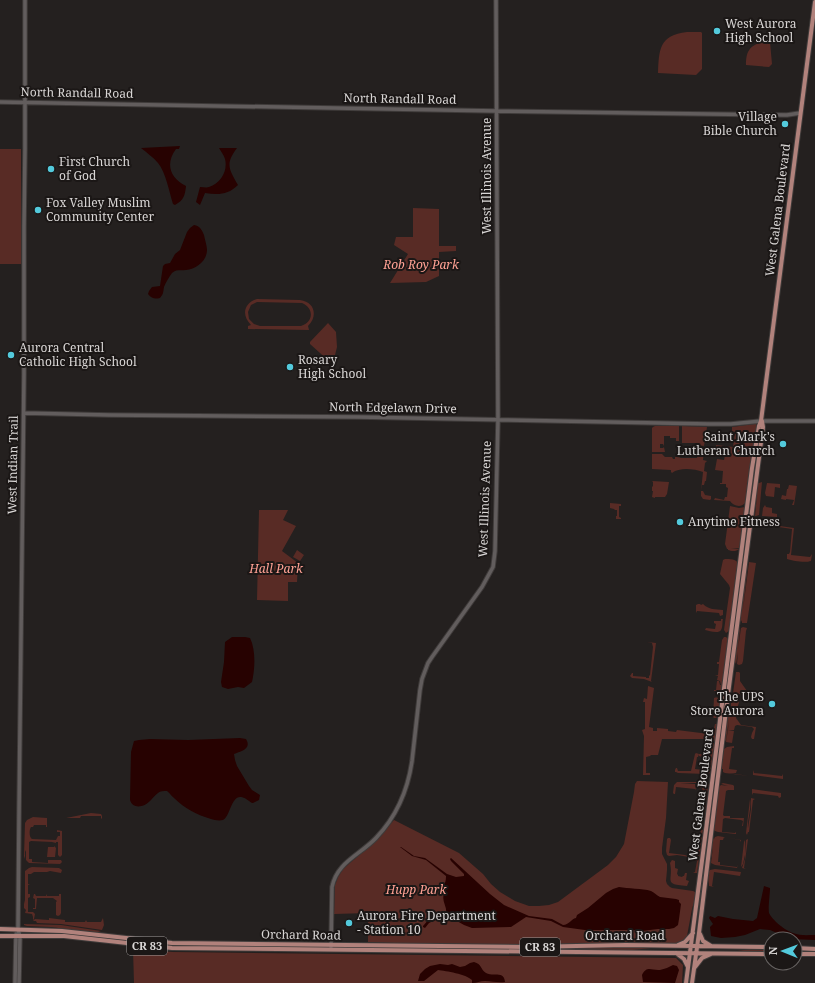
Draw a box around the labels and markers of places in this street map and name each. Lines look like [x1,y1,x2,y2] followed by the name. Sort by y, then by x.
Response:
[725,15,797,46] place label: West Aurora High School
[712,26,722,36] marker: West Aurora High School
[703,108,777,139] place label: Village Bible Church
[780,119,790,129] marker: Village Bible Church
[59,153,130,184] place label: First Church of God
[46,164,56,174] marker: First Church of God
[46,194,154,225] place label: Fox Valley Muslim Community Center
[33,205,43,215] marker: Fox Valley Muslim Community Center
[19,339,137,370] place label: Aurora Central Catholic High School
[6,350,16,360] marker: Aurora Central Catholic High School
[298,351,366,382] place label: Rosary High School
[285,362,295,372] marker: Rosary High School
[677,428,775,459] place label: Saint Mark's Lutheran Church
[778,439,788,449] marker: Saint Mark's Lutheran Church
[688,513,780,530] place label: Anytime Fitness
[675,517,685,527] marker: Anytime Fitness
[691,688,764,719] place label: The UPS Store Aurora
[767,699,777,709] marker: The UPS Store Aurora
[357,907,496,938] place label: Aurora Fire Department - Station 10
[344,918,354,928] marker: Aurora Fire Department - Station 10

